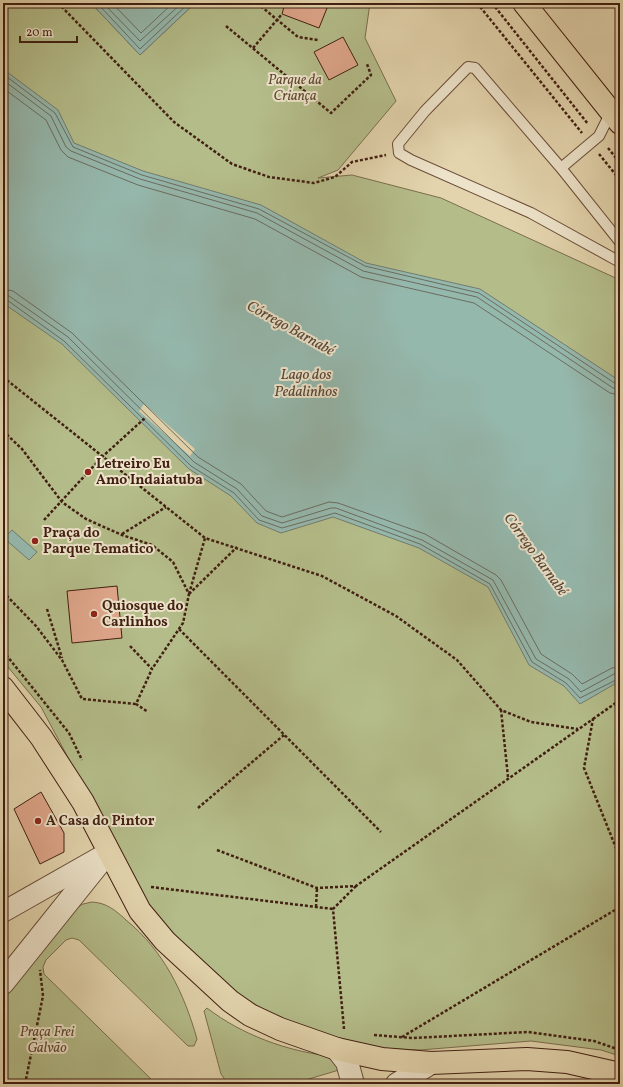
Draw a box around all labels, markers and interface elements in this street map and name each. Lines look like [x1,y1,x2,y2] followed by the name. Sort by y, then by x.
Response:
[20,18,77,44] scale bar
[26,25,53,41] text: 20 m
[268,71,322,106] park label: Parque da Criança
[242,296,339,363] water label: Córrego Barnabé
[274,365,338,403] water label: Lago dos Pedalinhos
[96,455,203,490] place label: Letreiro Eu Amo Indaiatuba
[83,467,93,477] marker: Letreiro Eu Amo Indaiatuba
[498,509,573,602] water label: Córrego Barnabé
[43,524,154,559] place label: Praça do Parque Tematico
[30,536,40,546] marker: Praça do Parque Tematico
[102,597,184,632] place label: Quiosque do Carlinhos
[89,609,99,619] marker: Quiosque do Carlinhos
[46,812,155,831] place label: A Casa do Pintor
[33,816,43,826] marker: A Casa do Pintor
[20,1023,75,1058] park label: Praça Frei Galvão

